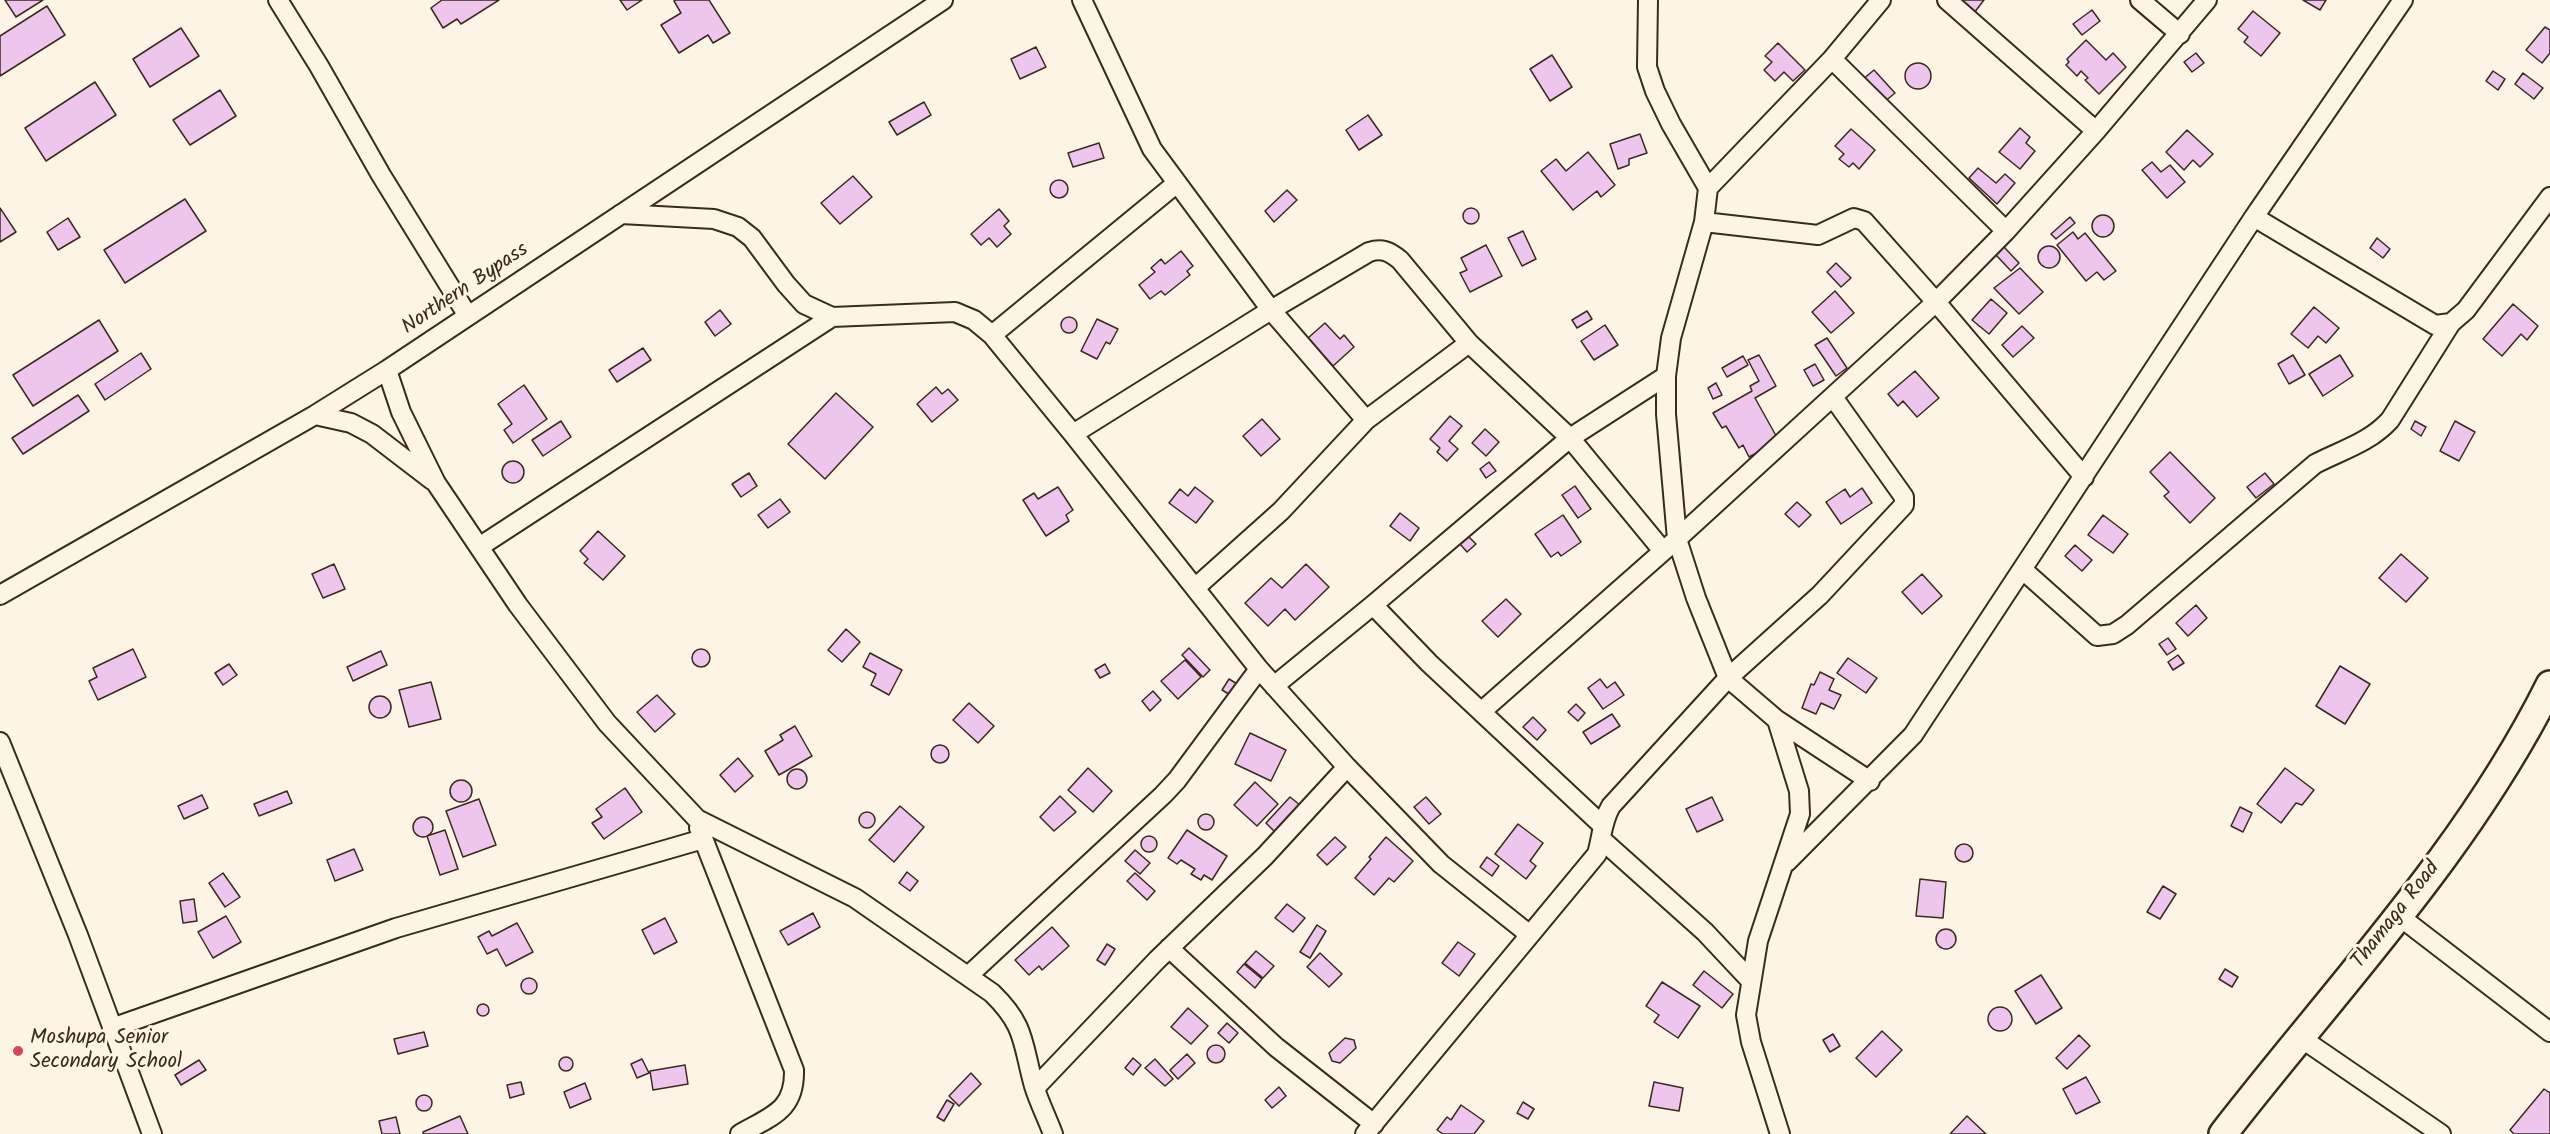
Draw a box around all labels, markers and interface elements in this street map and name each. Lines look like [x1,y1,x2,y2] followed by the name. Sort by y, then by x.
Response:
[398,238,534,342] street label: Northern Bypass
[2347,857,2447,975] street label: Thamaga Road
[30,1026,182,1076] place label: Moshupa Senior Secondary School
[11,1044,25,1058] marker: Moshupa Senior Secondary School

